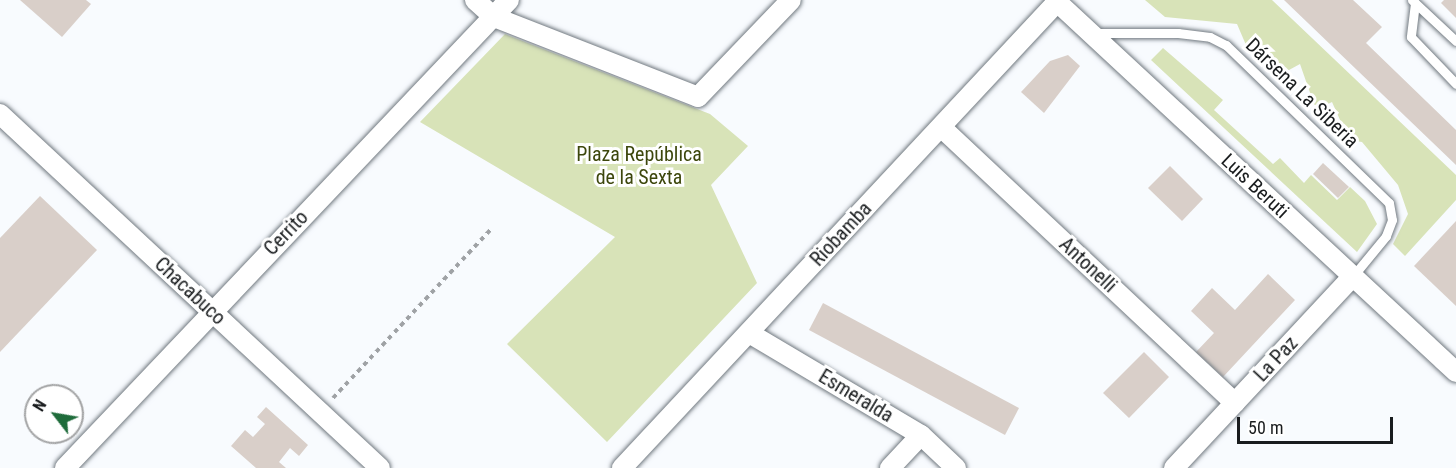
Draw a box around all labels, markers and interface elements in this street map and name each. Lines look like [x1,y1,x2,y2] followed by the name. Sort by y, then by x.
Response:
[1241,33,1363,153] street label: Dársena La Siberia
[576,142,702,189] park label: Plaza República de la Sexta
[1216,149,1294,223] street label: Luis Beruti
[805,197,877,271] street label: Riobamba
[259,206,313,260] street label: Cerrito
[1054,232,1122,298] street label: Antonelli
[150,252,230,330] street label: Chacabuco
[1249,331,1303,387] street label: La Paz
[814,364,898,428] street label: Esmeralda
[24,384,84,444] north arrow
[29,396,51,415] text: N
[1240,405,1396,443] scale bar
[1248,417,1283,438] text: 50 m

